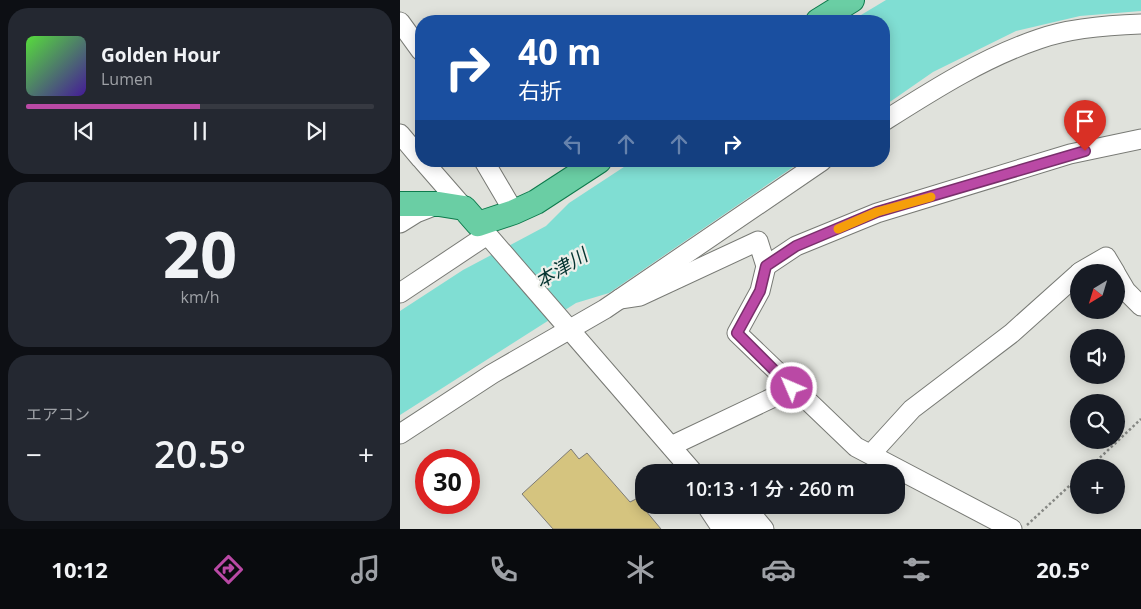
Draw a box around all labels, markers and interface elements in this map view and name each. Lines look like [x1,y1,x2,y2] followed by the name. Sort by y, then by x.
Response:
[518,28,601,75] text: 40 m
[435,35,500,100] icon: right
[101,42,220,68] text: Golden Hour
[101,68,153,90] text: Lumen
[518,75,562,105] text: 右折
[1064,100,1106,151] pin
[1071,107,1099,135] icon: arrive
[70,117,98,145] icon: previous
[186,117,214,145] icon: pause
[302,117,330,145] icon: next
[559,130,587,158] icon: left
[612,130,640,158] icon: ahead
[665,130,693,158] icon: ahead
[718,130,746,158] icon: right
[163,209,237,297] text: 20
[530,241,594,294] water label: 本津川
[1070,264,1125,319] north arrow
[1070,264,1125,514] map controls
[181,286,219,308] text: km/h
[1070,329,1125,384] button: sound
[765,361,817,413] position arrow
[1070,394,1125,449] button: search
[26,403,90,425] text: エアコン
[154,427,246,479] text: 20.5°
[26,435,42,473] text: −
[358,435,374,473] text: +
[415,449,480,514] speed limit sign: 30
[1070,459,1125,514] button: +
[685,476,855,502] text: 10:13 · 1 分 · 260 m
[211,552,246,587] icon: directions
[348,552,383,587] icon: music
[486,552,521,587] icon: phone
[623,552,658,587] icon: climate
[761,552,796,587] icon: car
[899,552,934,587] icon: filters
[51,554,108,584] text: 10:12
[1036,554,1090,584] text: 20.5°

